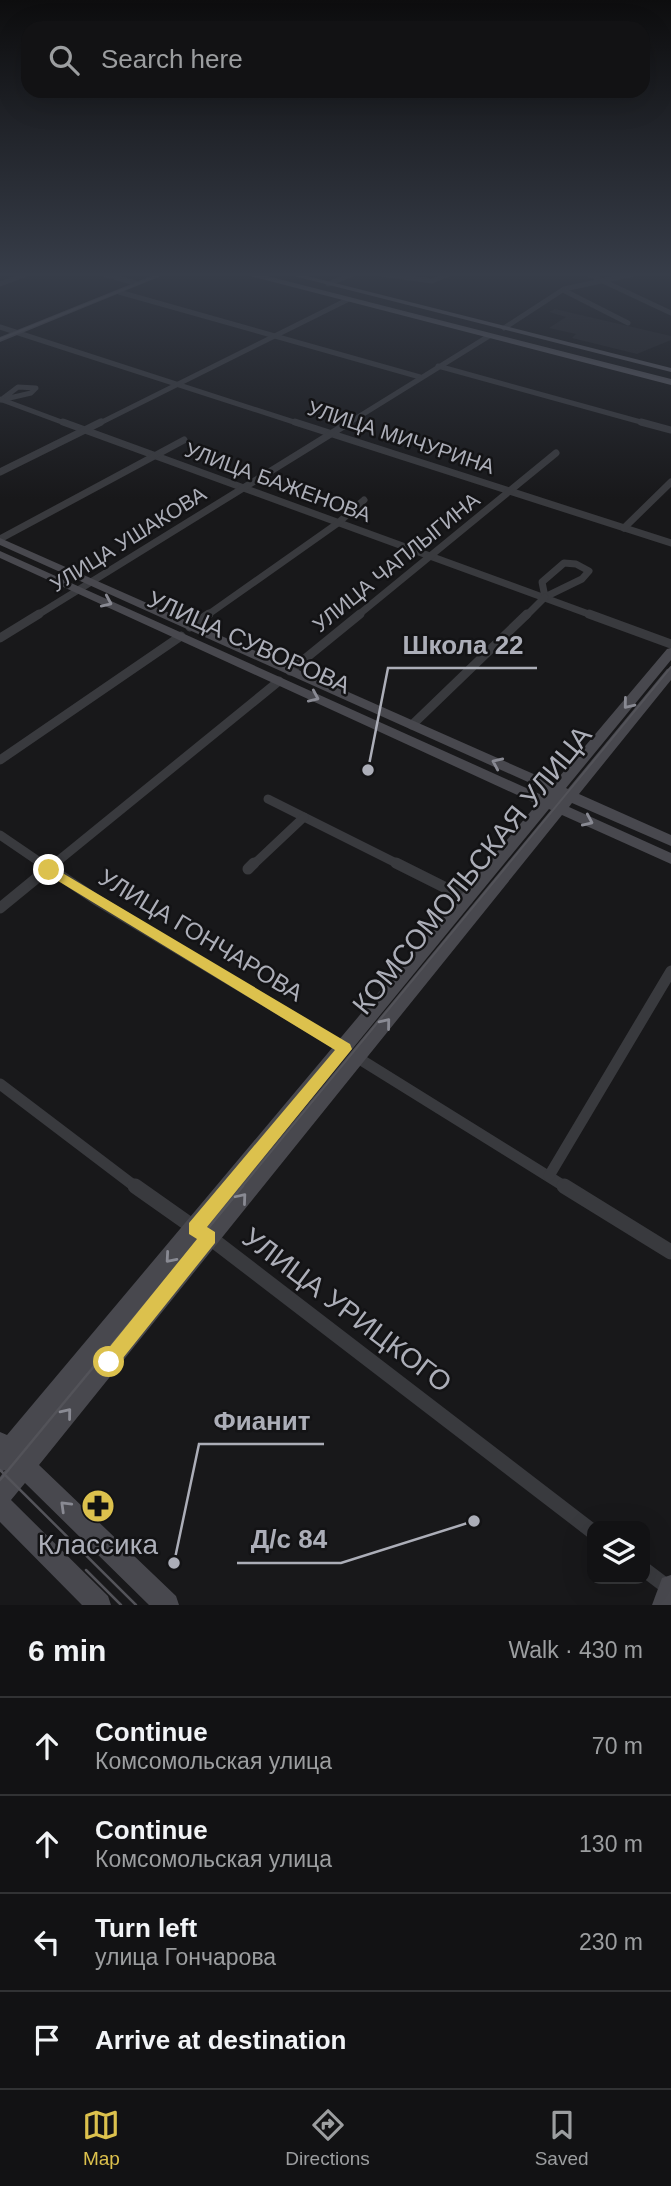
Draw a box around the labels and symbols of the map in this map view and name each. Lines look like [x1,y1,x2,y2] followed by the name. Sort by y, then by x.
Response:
[305,396,497,478] street label: УЛИЦА МИЧУРИНА
[182,438,374,526] street label: УЛИЦА БАЖЕНОВА
[46,482,210,596] street label: УЛИЦА УШАКОВА
[308,488,484,636] street label: УЛИЦА ЧАПЛЫГИНА
[144,585,354,699] street label: УЛИЦА СУВОРОВА
[100,594,112,608] one-way arrow
[388,621,537,668] callout: Школа 22
[402,630,524,660] text: Школа 22
[307,689,319,703] one-way arrow
[624,696,636,709] one-way arrow
[346,720,598,1020] street label: КОМСОМОЛЬСКАЯ УЛИЦА
[491,757,504,771] one-way arrow
[581,813,593,827] one-way arrow
[33,854,64,885] route end
[94,863,308,1007] street label: УЛИЦА ГОНЧАРОВА
[378,1018,391,1030] one-way arrow
[233,1194,246,1206] one-way arrow
[237,1221,457,1399] street label: УЛИЦА УРИЦКОГО
[166,1250,178,1263] one-way arrow
[93,1346,124,1377] route start
[199,1397,324,1444] callout: Фианит
[213,1406,311,1436] text: Фианит
[59,1408,71,1421] one-way arrow
[79,1487,117,1525] pharmacy icon: Классика
[61,1501,74,1514] one-way arrow
[237,1516,341,1563] callout: Д/с 84
[251,1524,328,1554] text: Д/с 84
[38,1529,159,1560] place label: Классика

